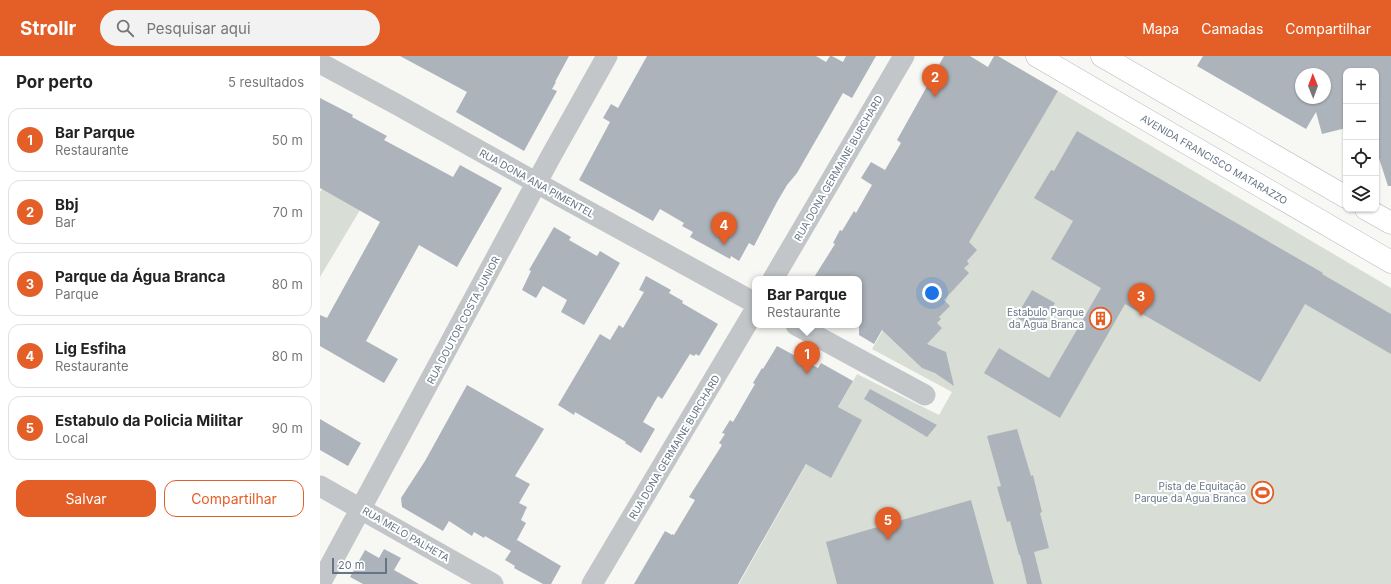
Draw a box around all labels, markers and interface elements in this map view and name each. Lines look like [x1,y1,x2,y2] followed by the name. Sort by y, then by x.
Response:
[100,10,380,46] search box
[20,17,76,40] text: Strollr
[114,17,136,39] icon: search
[146,19,251,38] text: Pesquisar aqui
[1142,20,1179,37] text: Mapa
[1201,20,1263,37] text: Camadas
[1285,20,1371,37] text: Compartilhar
[922,64,948,97] pin: 2
[1295,68,1331,104] north arrow
[1343,68,1379,212] map controls
[1343,68,1379,104] button: +
[16,72,93,92] text: Por perto
[228,74,304,90] text: 5 resultados
[791,93,885,243] street label: RUA DONA GERMAINE BURCHARD
[1343,104,1379,140] button: −
[1139,112,1290,207] street label: AVENIDA FRANCISCO MATARAZZO
[55,123,135,142] text: Bar Parque
[27,132,33,148] text: 1
[272,132,303,148] text: 50 m
[1343,140,1379,176] button: locate
[55,142,129,158] text: Restaurante
[477,146,597,220] street label: RUA DONA ANA PIMENTEL
[1343,176,1379,212] button: layers
[55,195,78,214] text: Bbj
[26,204,34,220] text: 2
[273,204,303,220] text: 70 m
[711,212,737,245] pin: 4
[55,214,76,230] text: Bar
[424,254,502,386] street label: RUA DOUTOR COSTA JUNIOR
[55,267,225,286] text: Parque da Água Branca
[26,276,34,292] text: 3
[272,276,303,292] text: 80 m
[752,276,862,328] popup
[922,283,942,303] your location
[1128,283,1154,316] pin: 3
[767,285,847,304] text: Bar Parque
[55,286,99,302] text: Parque
[767,304,840,320] text: Restaurante
[1087,305,1113,331] building icon: Estabulo Parque da Agua Branca
[1007,306,1084,330] place label: Estabulo Parque da Agua Branca
[55,339,126,358] text: Lig Esfiha
[794,341,820,374] pin: 1
[26,348,34,364] text: 4
[272,348,303,364] text: 80 m
[55,358,129,374] text: Restaurante
[626,373,722,521] street label: RUA DONA GERMAINE BURCHARD
[55,411,243,430] text: Estabulo da Policia Militar
[26,420,34,436] text: 5
[272,420,303,436] text: 90 m
[55,430,88,446] text: Local
[1249,479,1275,505] sports icon: Pista de Equitação Parque da Agua Branca
[16,480,156,517] button: Salvar
[164,480,304,517] button: Compartilhar
[1135,480,1246,504] place label: Pista de Equitação Parque da Agua Branca
[360,504,452,564] street label: RUA MELO PALHETA
[875,507,901,540] pin: 5
[332,556,387,575] scale bar
[338,558,364,572] text: 20 m

